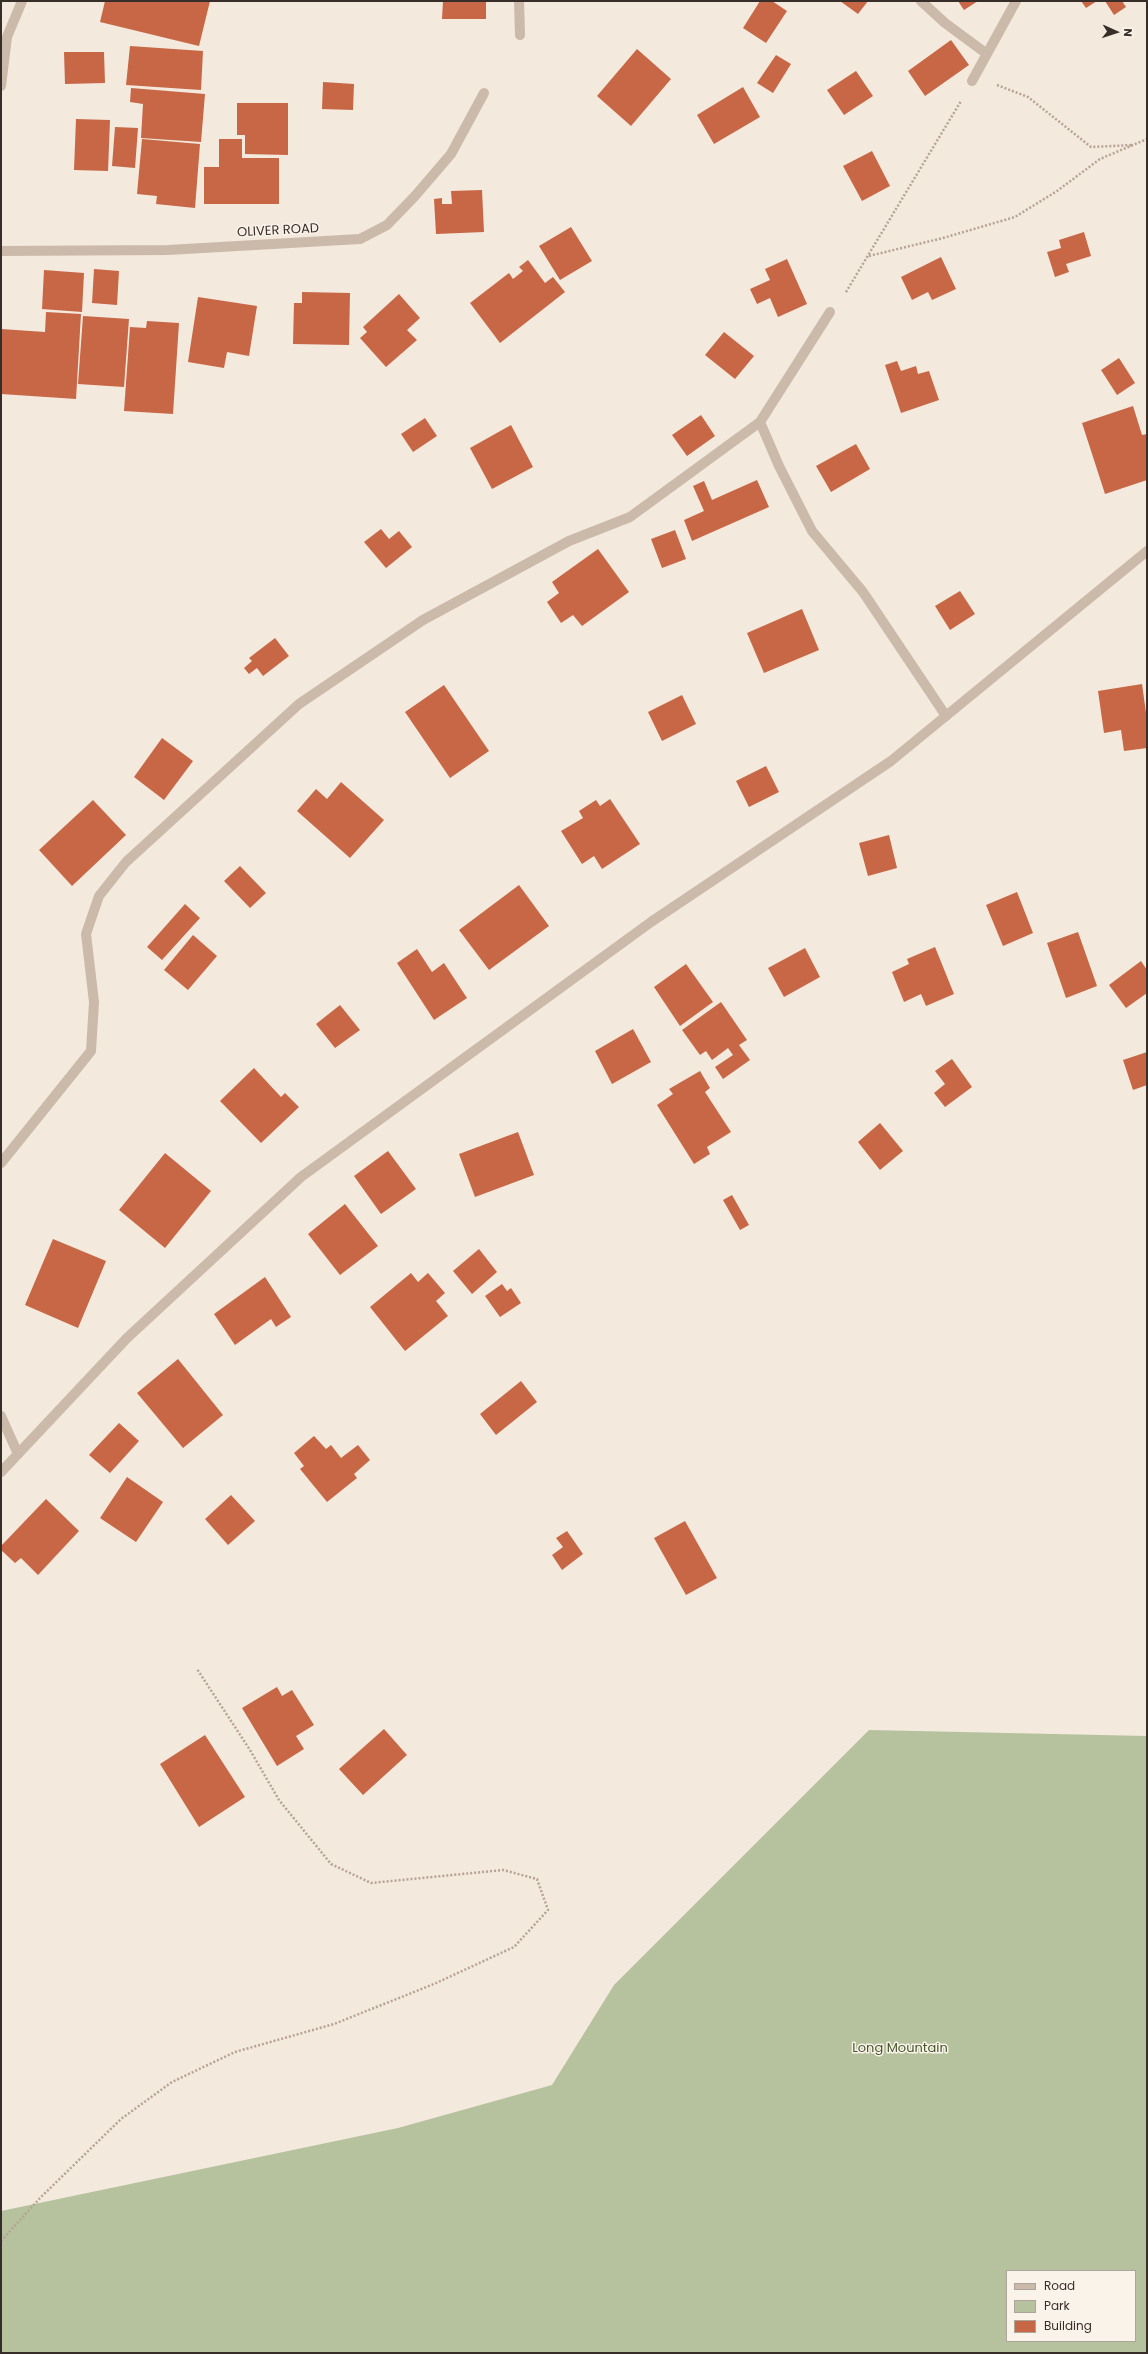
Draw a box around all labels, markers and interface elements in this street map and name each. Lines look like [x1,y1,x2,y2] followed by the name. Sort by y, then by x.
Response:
[1096,12,1136,52] north arrow
[1120,28,1136,37] text: N
[237,221,319,241] street label: OLIVER ROAD
[852,2041,948,2057] park label: Long Mountain
[1006,2270,1136,2342] legend
[1044,2277,1075,2294] text: Road
[1044,2297,1070,2314] text: Park
[1044,2317,1092,2334] text: Building

